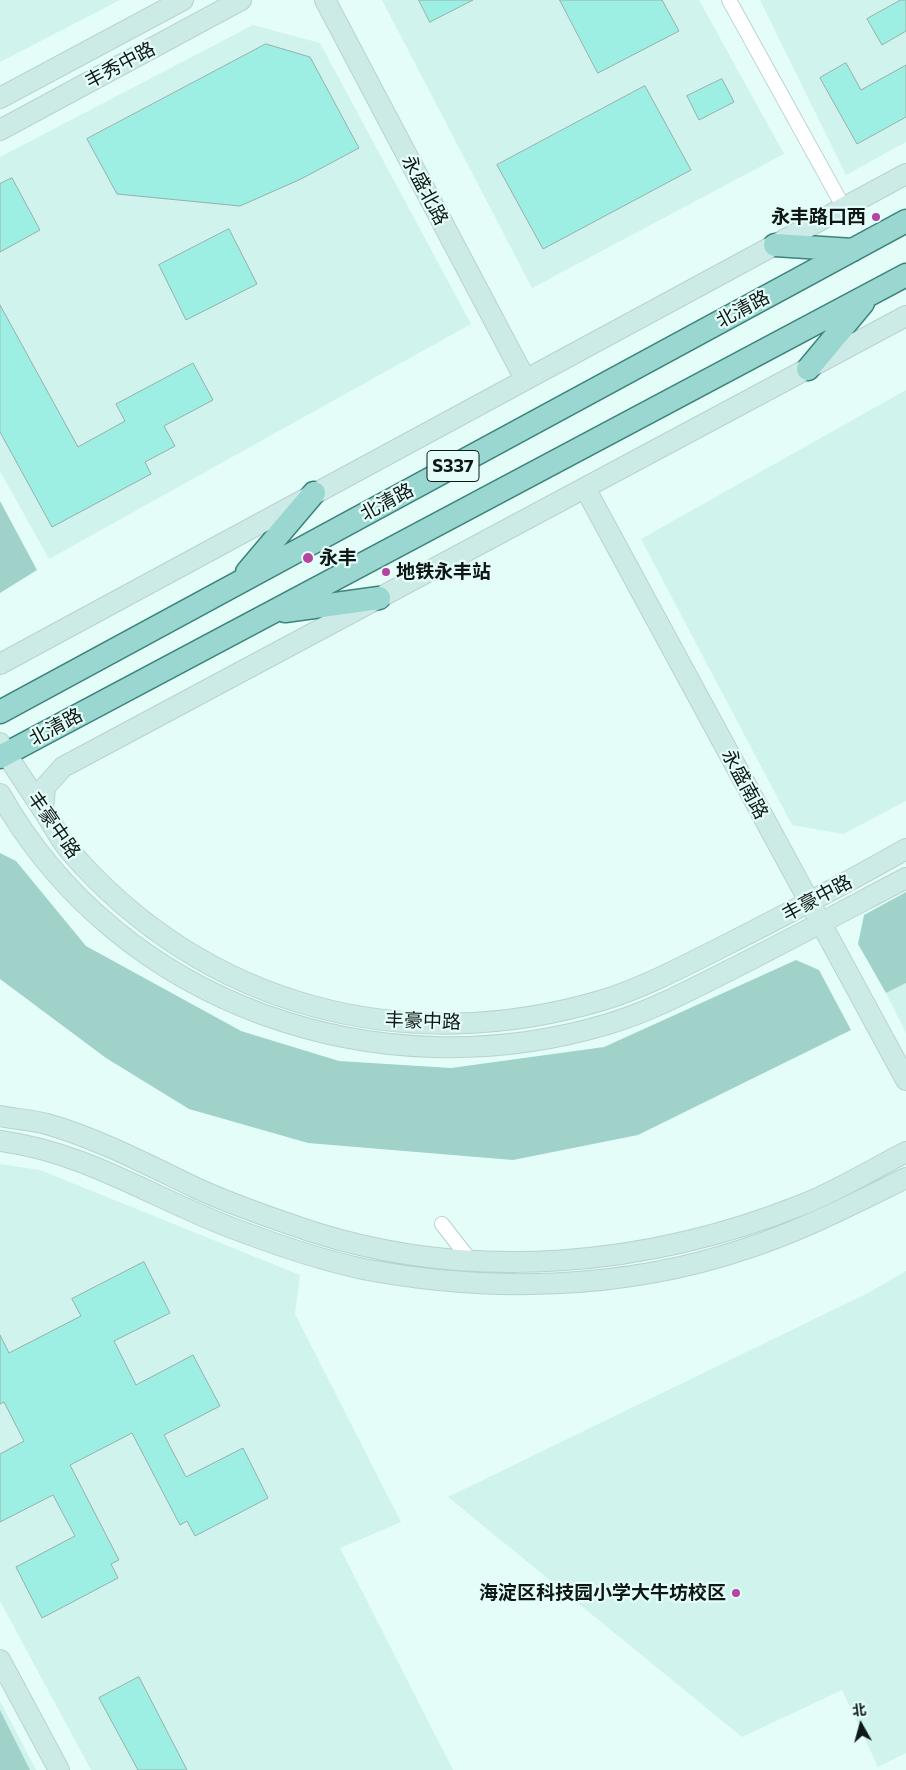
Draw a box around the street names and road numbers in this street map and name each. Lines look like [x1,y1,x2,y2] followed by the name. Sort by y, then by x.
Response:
[81,37,159,93] street label: 丰秀中路
[397,151,453,229] street label: 永盛北路
[712,286,774,332] street label: 北清路
[427,451,479,482] road number: S337
[356,479,418,525] street label: 北清路
[25,704,87,750] street label: 北清路
[717,745,773,823] street label: 永盛南路
[23,787,85,863] street label: 丰豪中路
[778,870,856,926] street label: 丰豪中路
[385,1008,461,1034] street label: 丰豪中路

